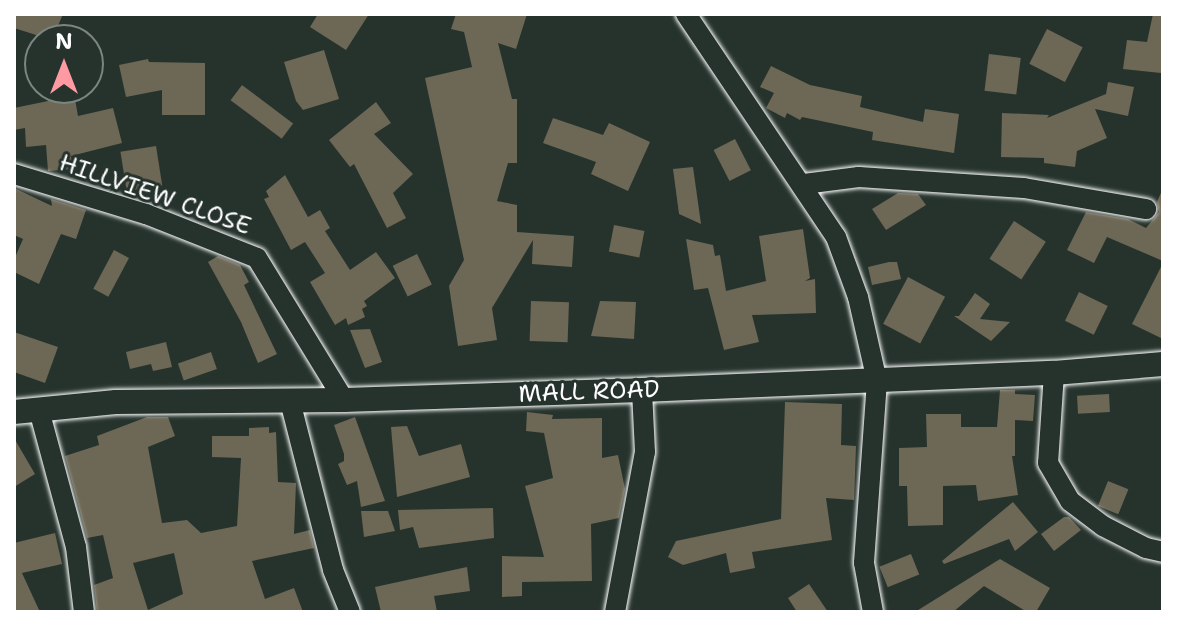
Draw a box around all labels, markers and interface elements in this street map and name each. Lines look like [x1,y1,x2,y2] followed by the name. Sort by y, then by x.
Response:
[24,24,104,104] north arrow
[55,27,73,56] text: N
[55,149,255,241] street label: HILLVIEW CLOSE
[518,375,660,409] street label: MALL ROAD

